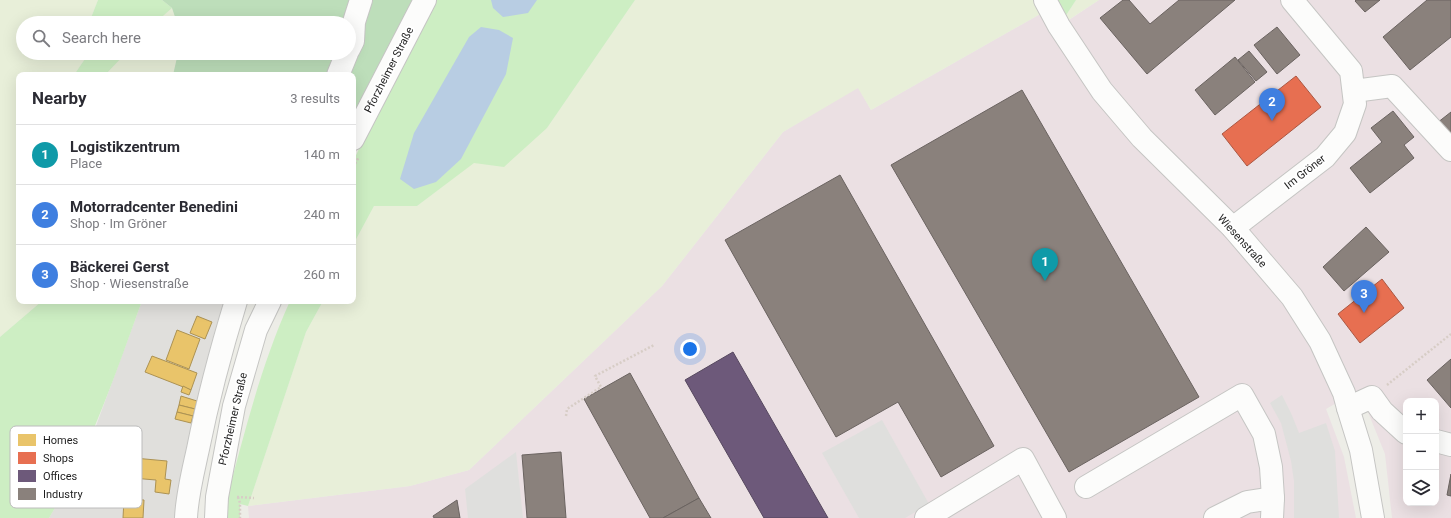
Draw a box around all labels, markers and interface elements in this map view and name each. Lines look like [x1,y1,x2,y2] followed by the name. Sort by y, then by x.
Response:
[16,16,356,60] search box
[362,25,416,115] street label: Pforzheimer Straße
[30,27,52,49] icon: search
[62,29,141,47] text: Search here
[32,88,87,108] text: Nearby
[1259,88,1285,121] pin: 2
[290,91,340,106] text: 3 results
[70,138,180,156] text: Logistikzentrum
[41,147,49,162] text: 1
[303,147,340,162] text: 140 m
[1282,152,1328,192] street label: Im Gröner
[70,156,102,171] text: Place
[70,198,238,216] text: Motorradcenter Benedini
[41,207,49,222] text: 2
[303,207,340,222] text: 240 m
[1215,212,1269,270] street label: Wiesenstraße
[70,216,167,231] text: Shop · Im Gröner
[1032,248,1058,281] pin: 1
[70,258,169,276] text: Bäckerei Gerst
[41,267,49,282] text: 3
[303,267,340,282] text: 260 m
[70,276,189,291] text: Shop · Wiesenstraße
[1351,280,1377,313] pin: 3
[680,339,700,359] your location
[216,371,250,467] street label: Pforzheimer Straße
[1403,398,1439,506] map controls
[1403,398,1439,434] button: +
[10,426,142,508] legend
[43,434,79,447] text: Homes
[1403,434,1439,470] button: −
[43,452,74,465] text: Shops
[43,470,78,483] text: Offices
[1403,470,1439,506] button: layers
[43,488,83,501] text: Industry

